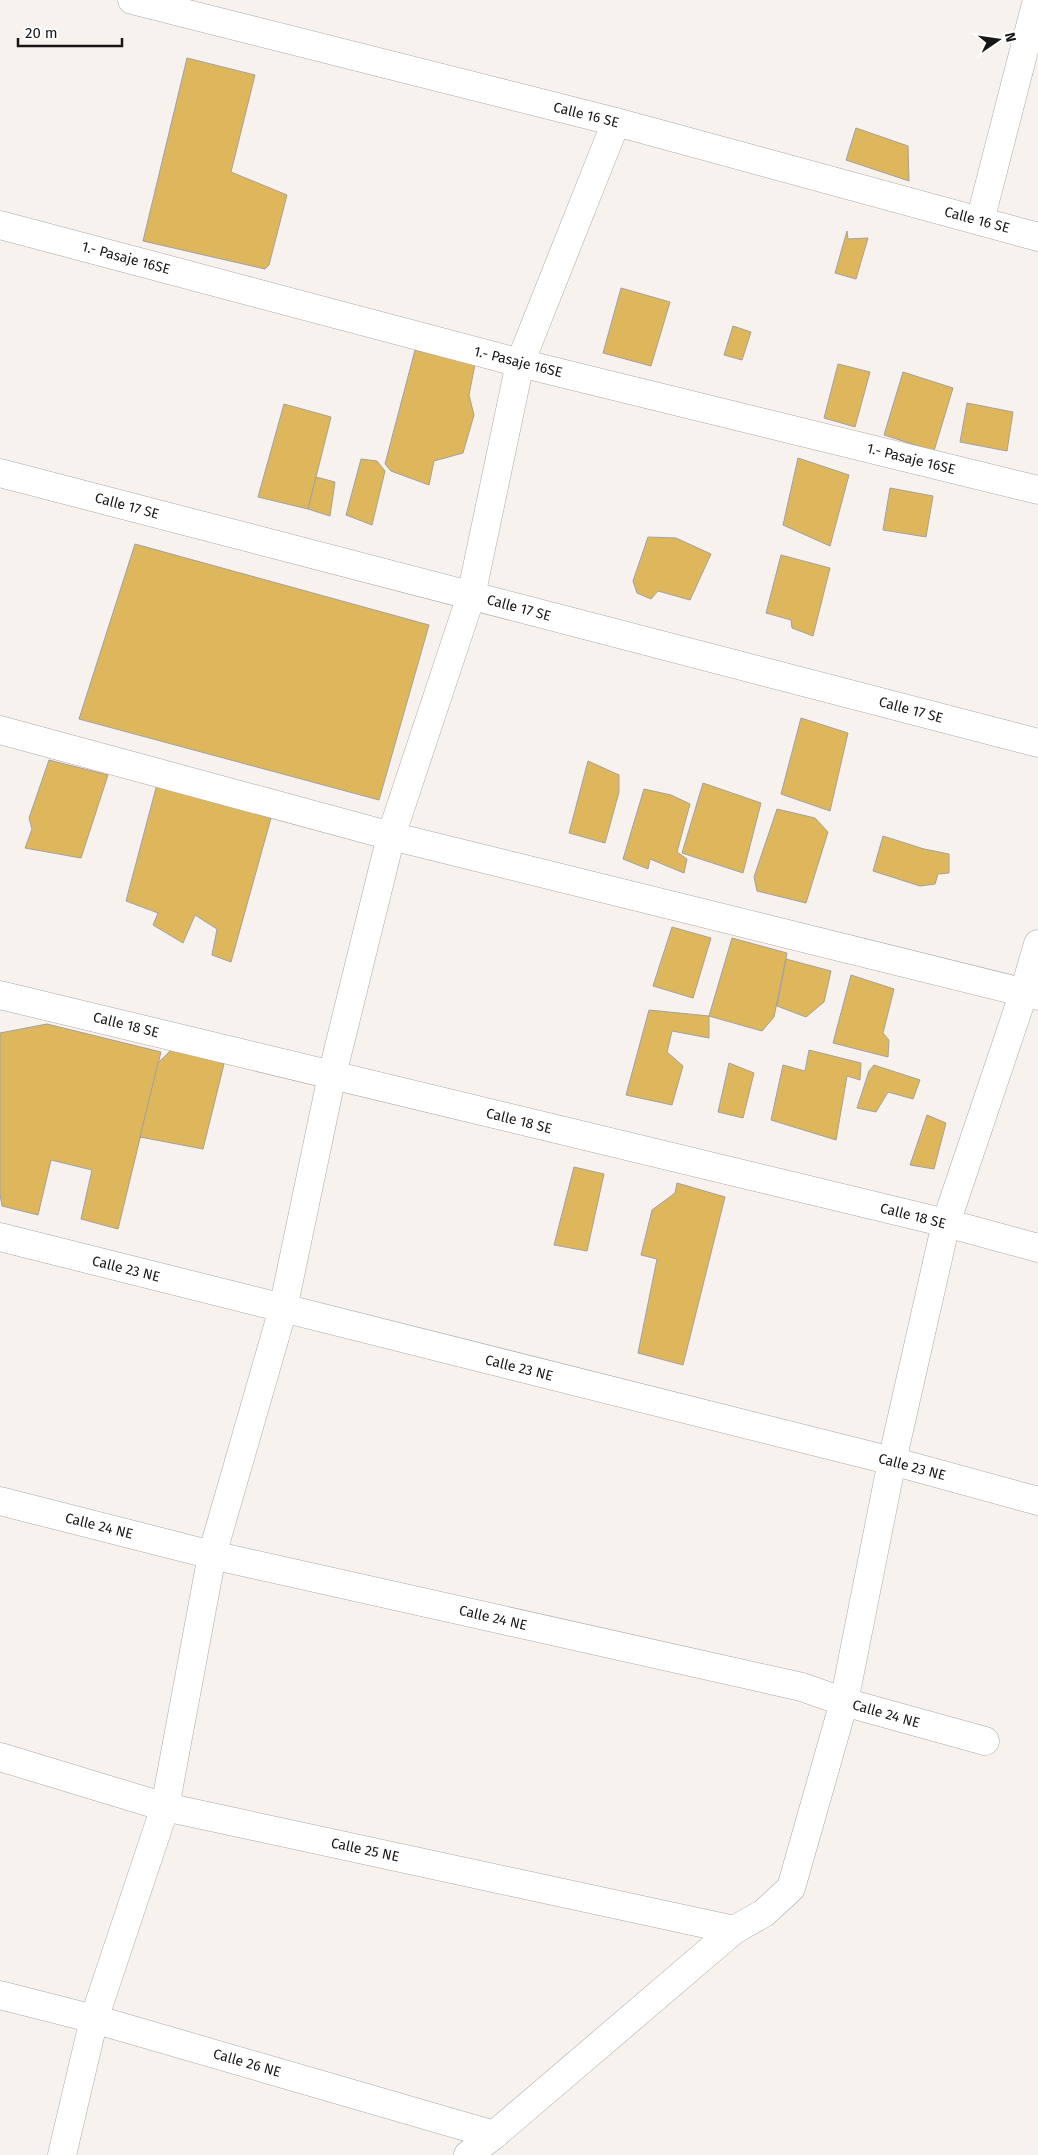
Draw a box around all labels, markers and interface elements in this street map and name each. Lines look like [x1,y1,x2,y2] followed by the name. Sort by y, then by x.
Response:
[18,15,121,47] scale bar
[973,15,1023,65] north arrow
[25,24,58,42] text: 20 m
[1001,31,1020,44] text: N
[551,99,621,131] street label: Calle 16 SE
[942,203,1012,237] street label: Calle 16 SE
[80,238,172,278] street label: 1.- Pasaje 16SE
[472,343,564,381] street label: 1.- Pasaje 16SE
[865,440,957,478] street label: 1.- Pasaje 16SE
[93,489,161,523] street label: Calle 17 SE
[485,591,553,625] street label: Calle 17 SE
[877,693,945,727] street label: Calle 17 SE
[91,1009,161,1041] street label: Calle 18 SE
[484,1105,554,1137] street label: Calle 18 SE
[878,1200,948,1232] street label: Calle 18 SE
[90,1252,162,1286] street label: Calle 23 NE
[483,1351,555,1385] street label: Calle 23 NE
[876,1450,948,1484] street label: Calle 23 NE
[63,1509,135,1543] street label: Calle 24 NE
[457,1602,529,1634] street label: Calle 24 NE
[850,1696,922,1732] street label: Calle 24 NE
[329,1834,401,1866] street label: Calle 25 NE
[211,2045,283,2081] street label: Calle 26 NE

